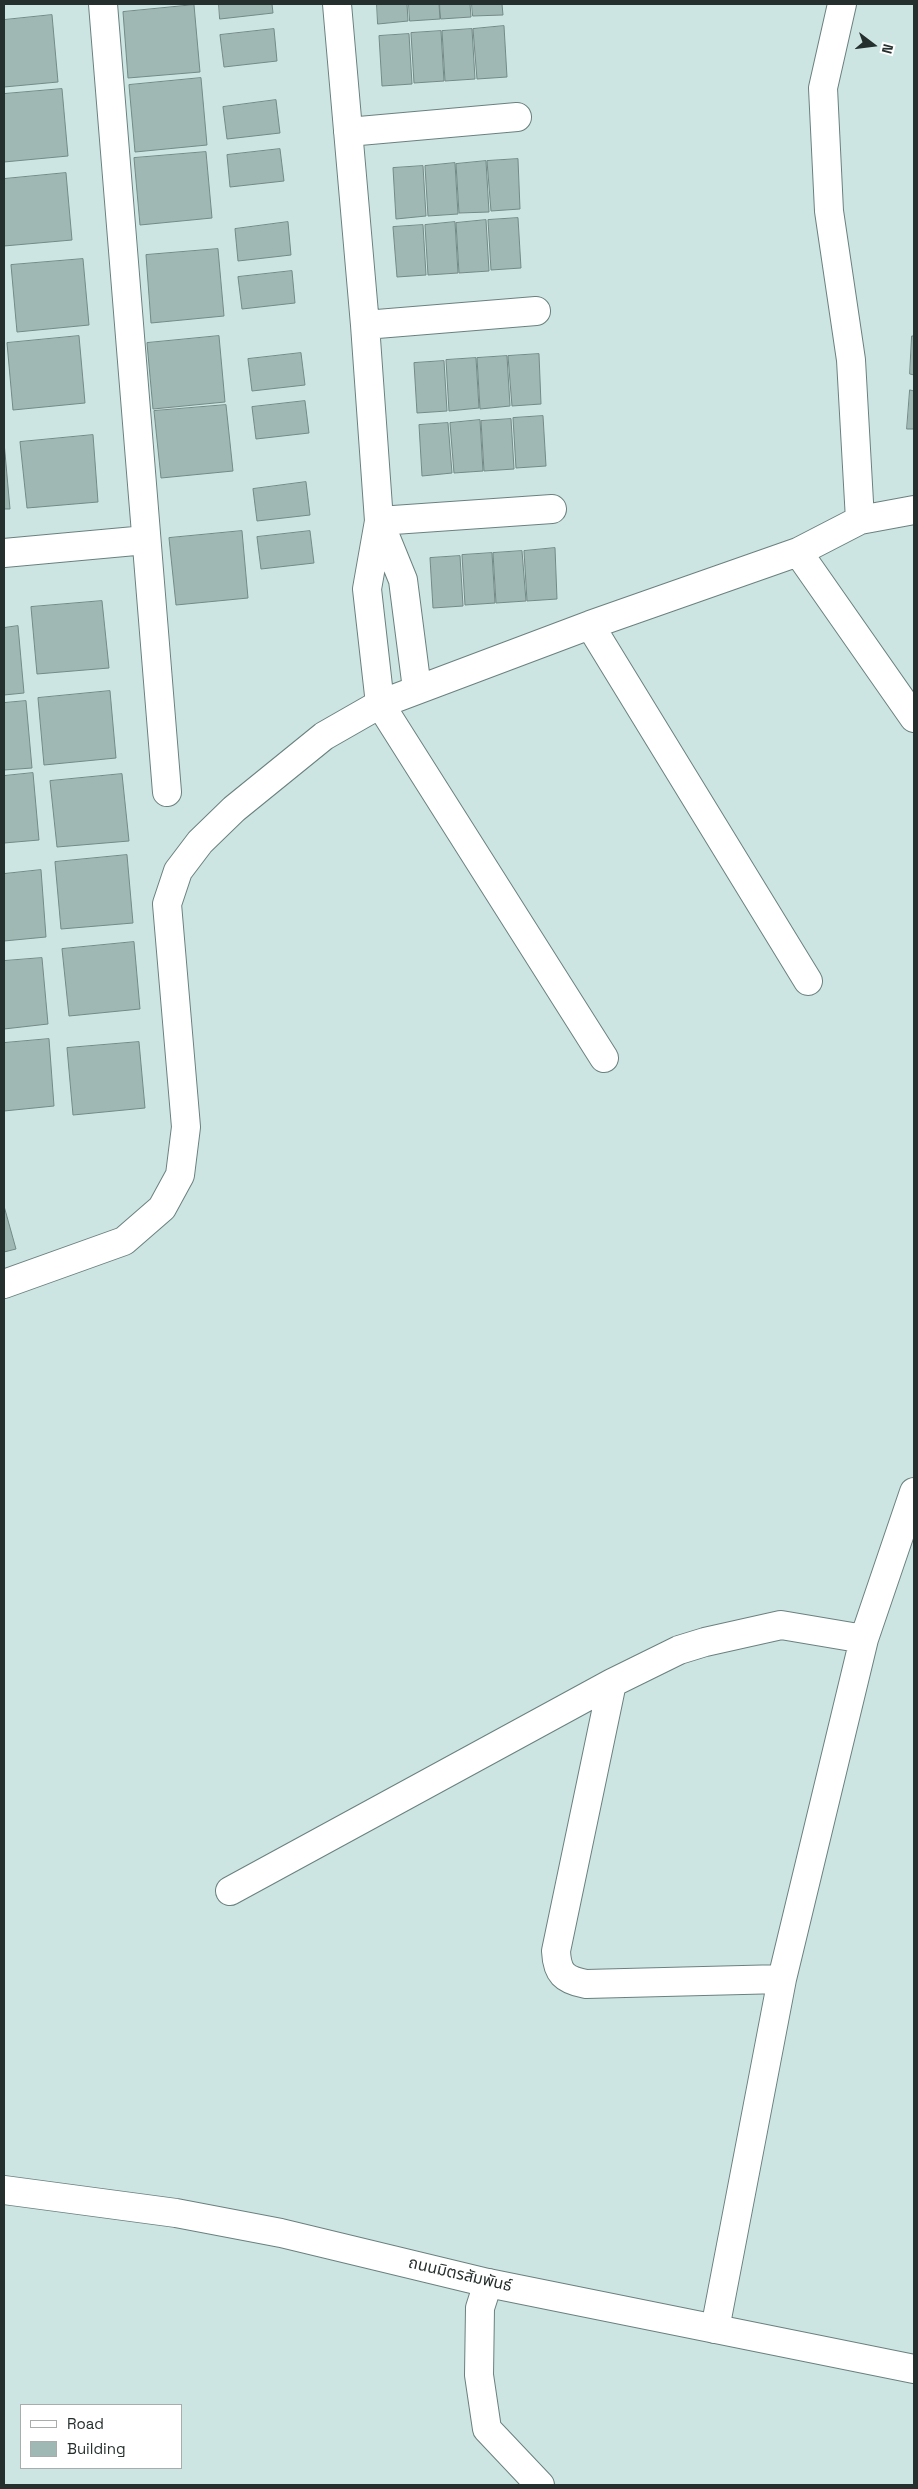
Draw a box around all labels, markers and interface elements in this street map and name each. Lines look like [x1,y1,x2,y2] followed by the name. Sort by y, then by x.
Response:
[848,20,898,70] north arrow
[878,42,897,56] text: N
[406,2254,514,2296] street label: ถนนมิตรสัมพันธ์
[20,2404,182,2469] legend
[67,2414,104,2433] text: Road
[67,2439,126,2458] text: Building

